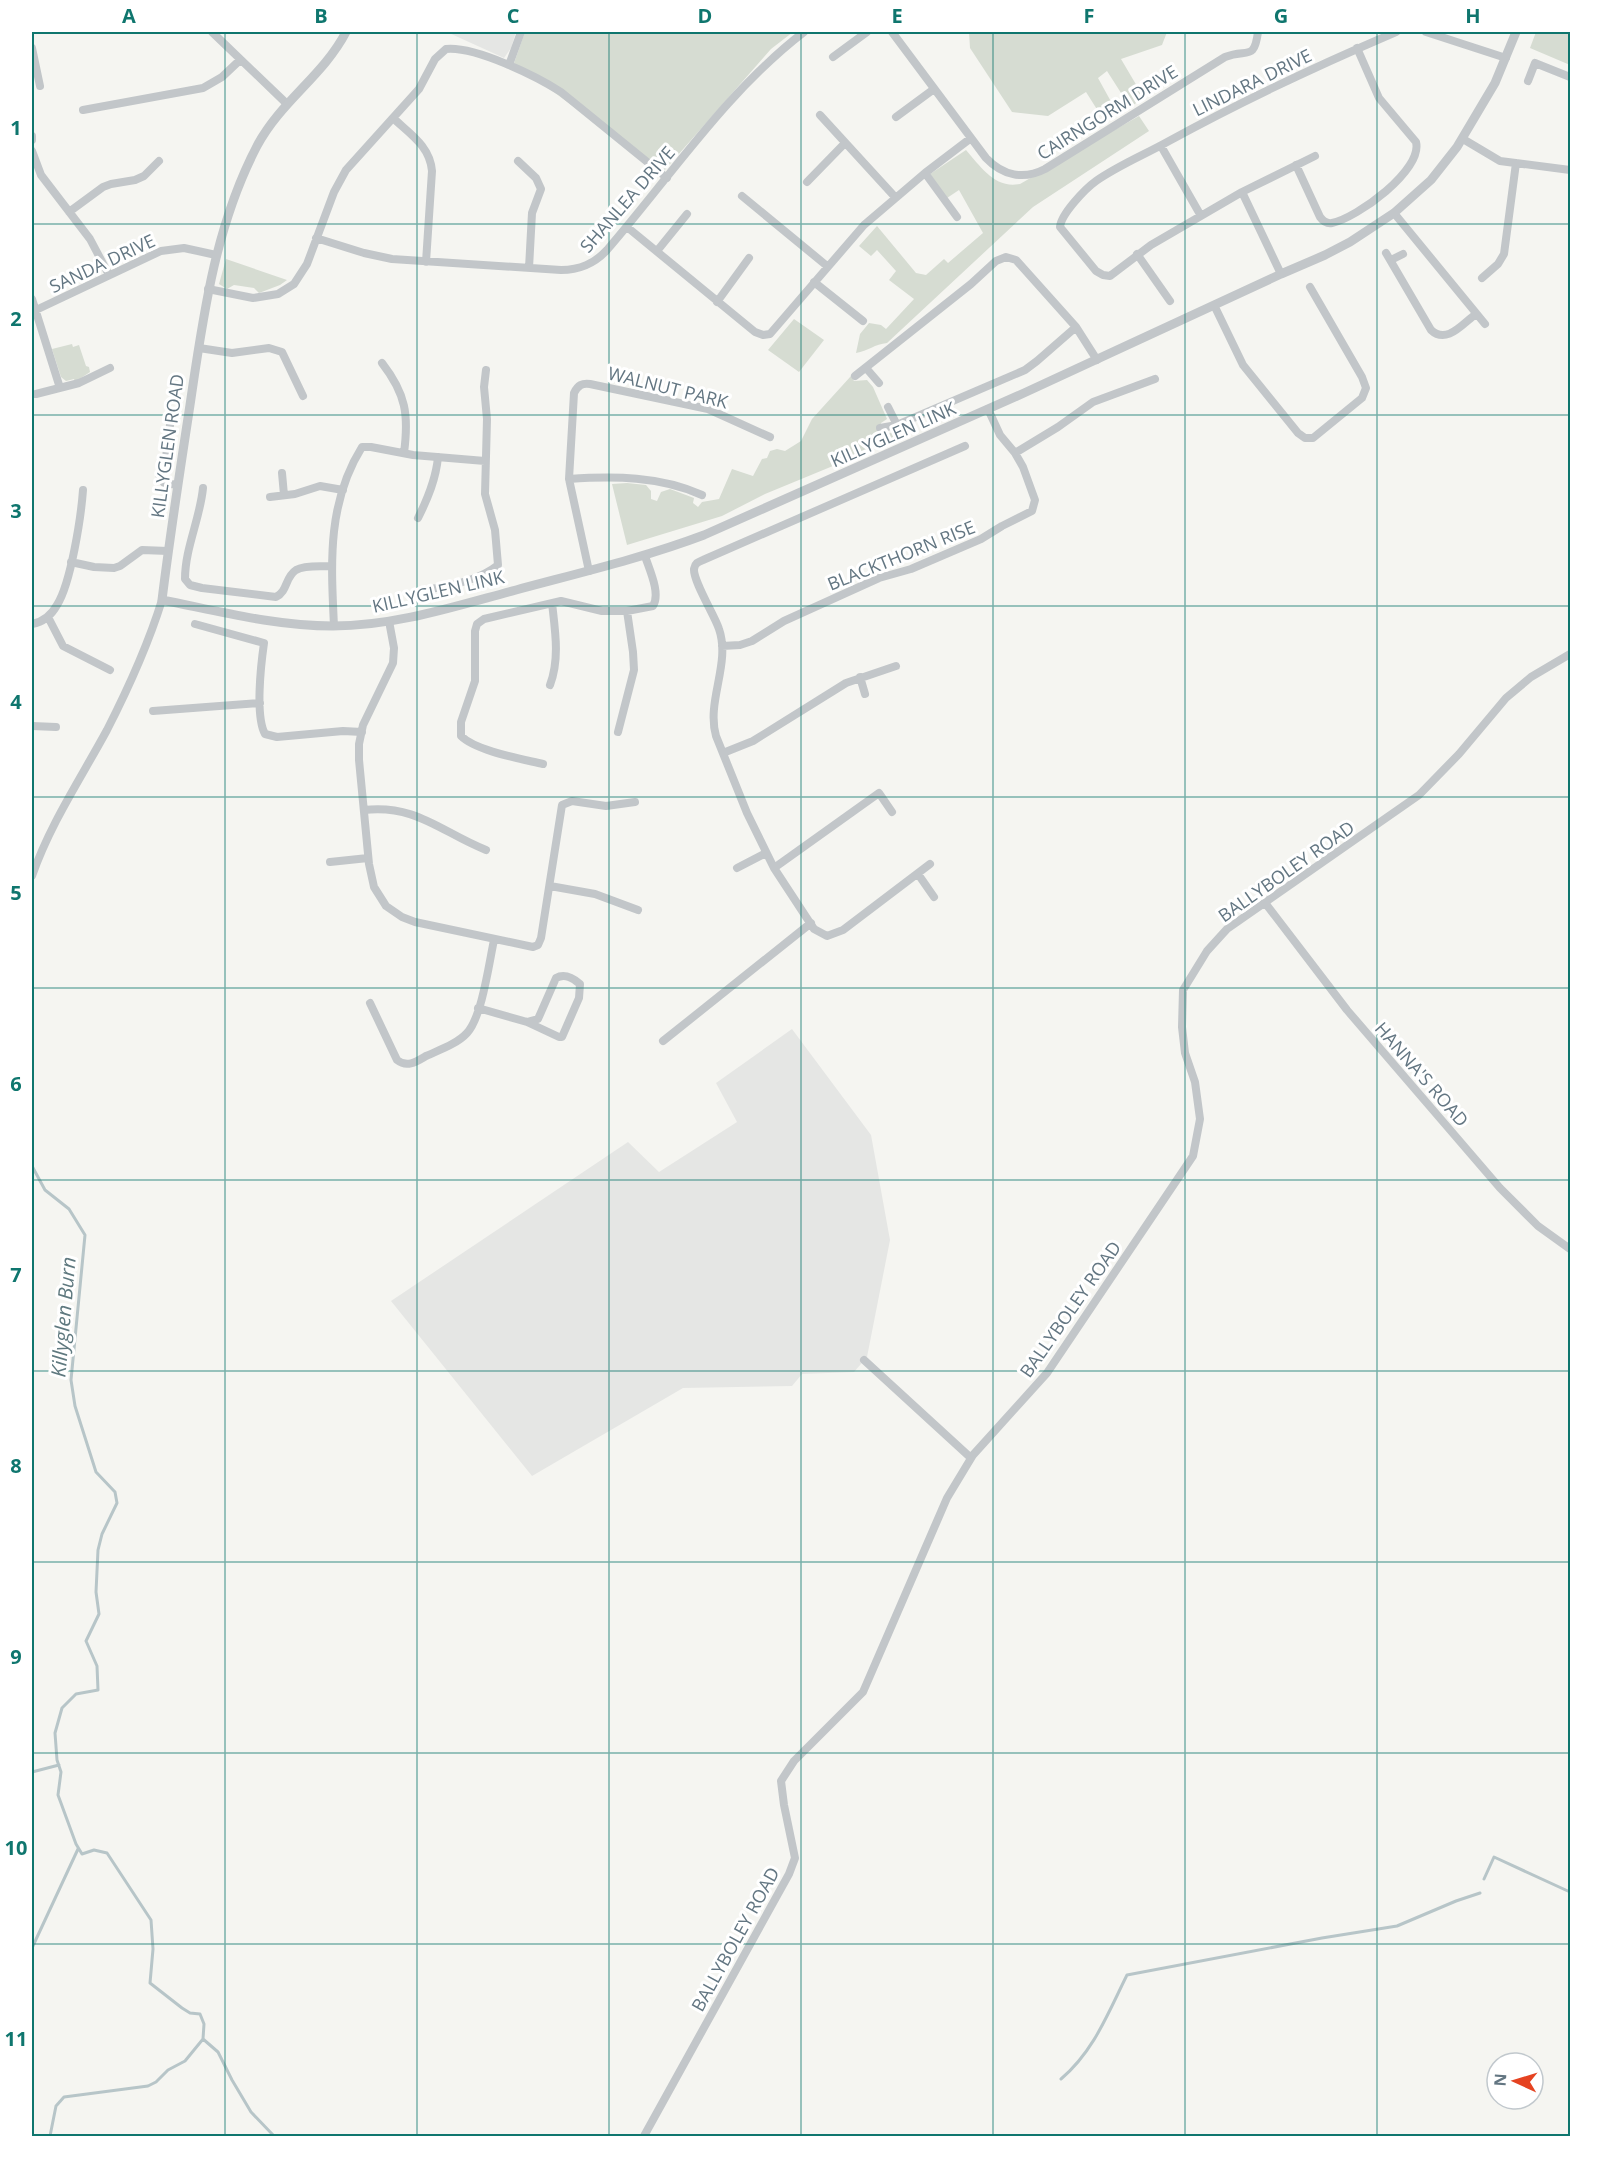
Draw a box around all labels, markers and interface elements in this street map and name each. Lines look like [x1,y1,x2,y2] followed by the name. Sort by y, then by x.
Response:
[122,2,136,29] text: A
[314,2,328,29] text: B
[507,2,520,29] text: C
[698,2,712,29] text: D
[891,2,903,29] text: E
[1084,2,1094,29] text: F
[1274,2,1288,29] text: G
[1465,2,1481,29] text: H
[1189,43,1315,121] street label: LINDARA DRIVE
[1032,59,1182,165] street label: CAIRNGORM DRIVE
[10,114,22,141] text: 1
[574,141,680,257] street label: SHANLEA DRIVE
[45,228,159,298] street label: SANDA DRIVE
[10,305,22,332] text: 2
[605,360,732,414] street label: WALNUT PARK
[145,372,189,520] street label: KILLYGLEN ROAD
[827,395,960,472] street label: KILLYGLEN LINK
[10,497,22,524] text: 3
[824,514,978,596] street label: BLACKTHORN RISE
[370,564,507,618] street label: KILLYGLEN LINK
[10,688,22,715] text: 4
[1213,815,1359,927] street label: BALLYBOLEY ROAD
[10,879,22,906] text: 5
[1370,1017,1474,1131] street label: HANNA'S ROAD
[10,1070,22,1097] text: 6
[1014,1236,1126,1382] street label: BALLYBOLEY ROAD
[44,1256,82,1378] water label: Killyglen Burn
[10,1261,22,1288] text: 7
[10,1452,22,1479] text: 8
[10,1643,22,1670] text: 9
[5,1834,27,1861] text: 10
[685,1863,785,2015] street label: BALLYBOLEY ROAD
[5,2025,27,2052] text: 11
[1485,2051,1545,2111] north arrow
[1489,2073,1511,2087] text: N

